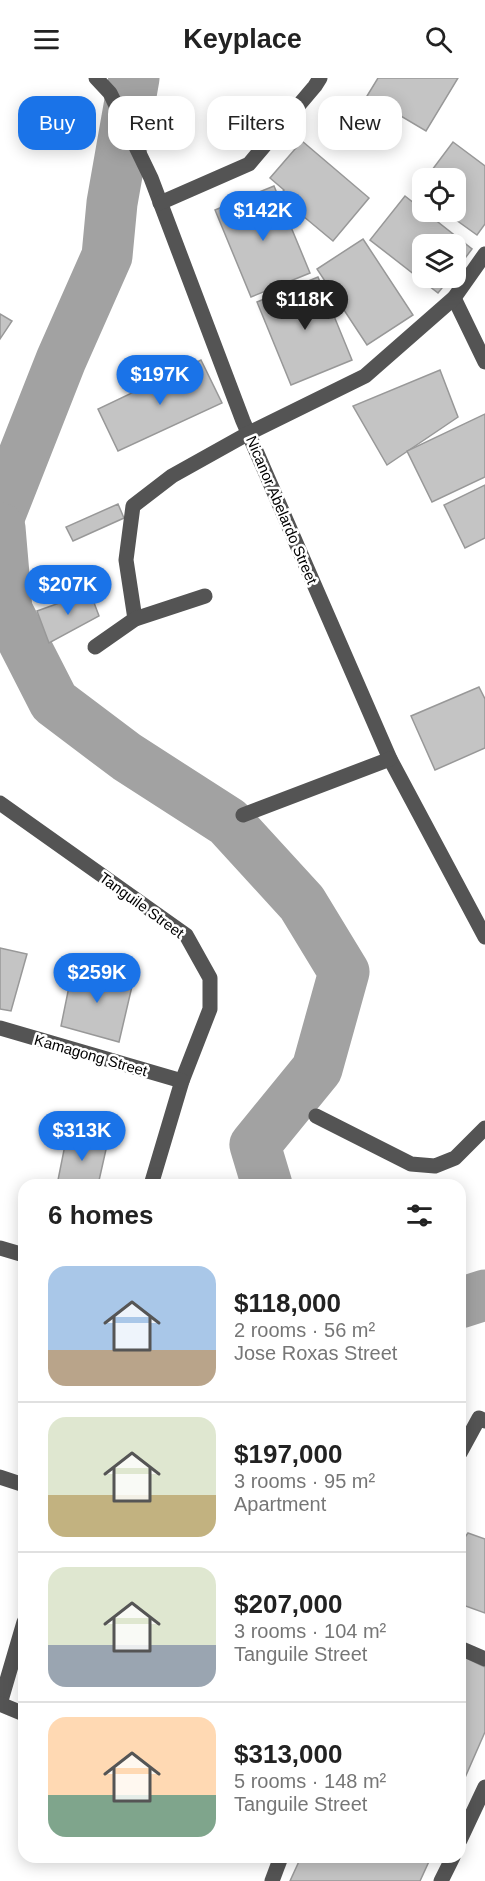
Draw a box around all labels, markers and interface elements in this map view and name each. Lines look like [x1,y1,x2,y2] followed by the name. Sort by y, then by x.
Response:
[30,23,63,56] icon: menu
[422,23,455,56] icon: search
[183,24,302,54] text: Keyplace
[18,96,96,150] chip: Buy
[108,96,195,150] chip: Rent
[207,96,306,150] chip: Filters
[318,96,402,150] chip: New
[412,168,466,288] map controls
[412,168,466,222] button: locate
[221,191,305,242] pin: $142K
[234,199,292,221] text: $142K
[412,234,466,288] button: layers
[263,280,347,331] pin: $118K
[276,288,334,310] text: $118K
[118,355,202,406] pin: $197K
[131,363,189,385] text: $197K
[243,433,321,587] street label: Nicanor Abelardo Street
[26,565,110,616] pin: $207K
[39,573,97,595] text: $207K
[97,869,188,942] street label: Tanguile Street
[55,953,139,1004] pin: $259K
[68,961,126,983] text: $259K
[33,1031,150,1079] street label: Kamagong Street
[40,1111,124,1162] pin: $313K
[53,1119,111,1141] text: $313K
[403,1199,436,1232] icon: filters
[48,1200,154,1230] text: 6 homes
[234,1288,341,1318] text: $118,000
[96,1290,168,1362] icon: home
[234,1319,375,1341] text: 2 rooms · 56 m²
[234,1342,397,1364] text: Jose Roxas Street
[234,1439,342,1469] text: $197,000
[96,1441,168,1513] icon: home
[234,1470,375,1492] text: 3 rooms · 95 m²
[234,1493,326,1515] text: Apartment
[234,1589,342,1619] text: $207,000
[96,1591,168,1663] icon: home
[234,1620,386,1642] text: 3 rooms · 104 m²
[234,1643,367,1665] text: Tanguile Street
[234,1739,342,1769] text: $313,000
[96,1741,168,1813] icon: home
[234,1770,386,1792] text: 5 rooms · 148 m²
[234,1793,367,1815] text: Tanguile Street

